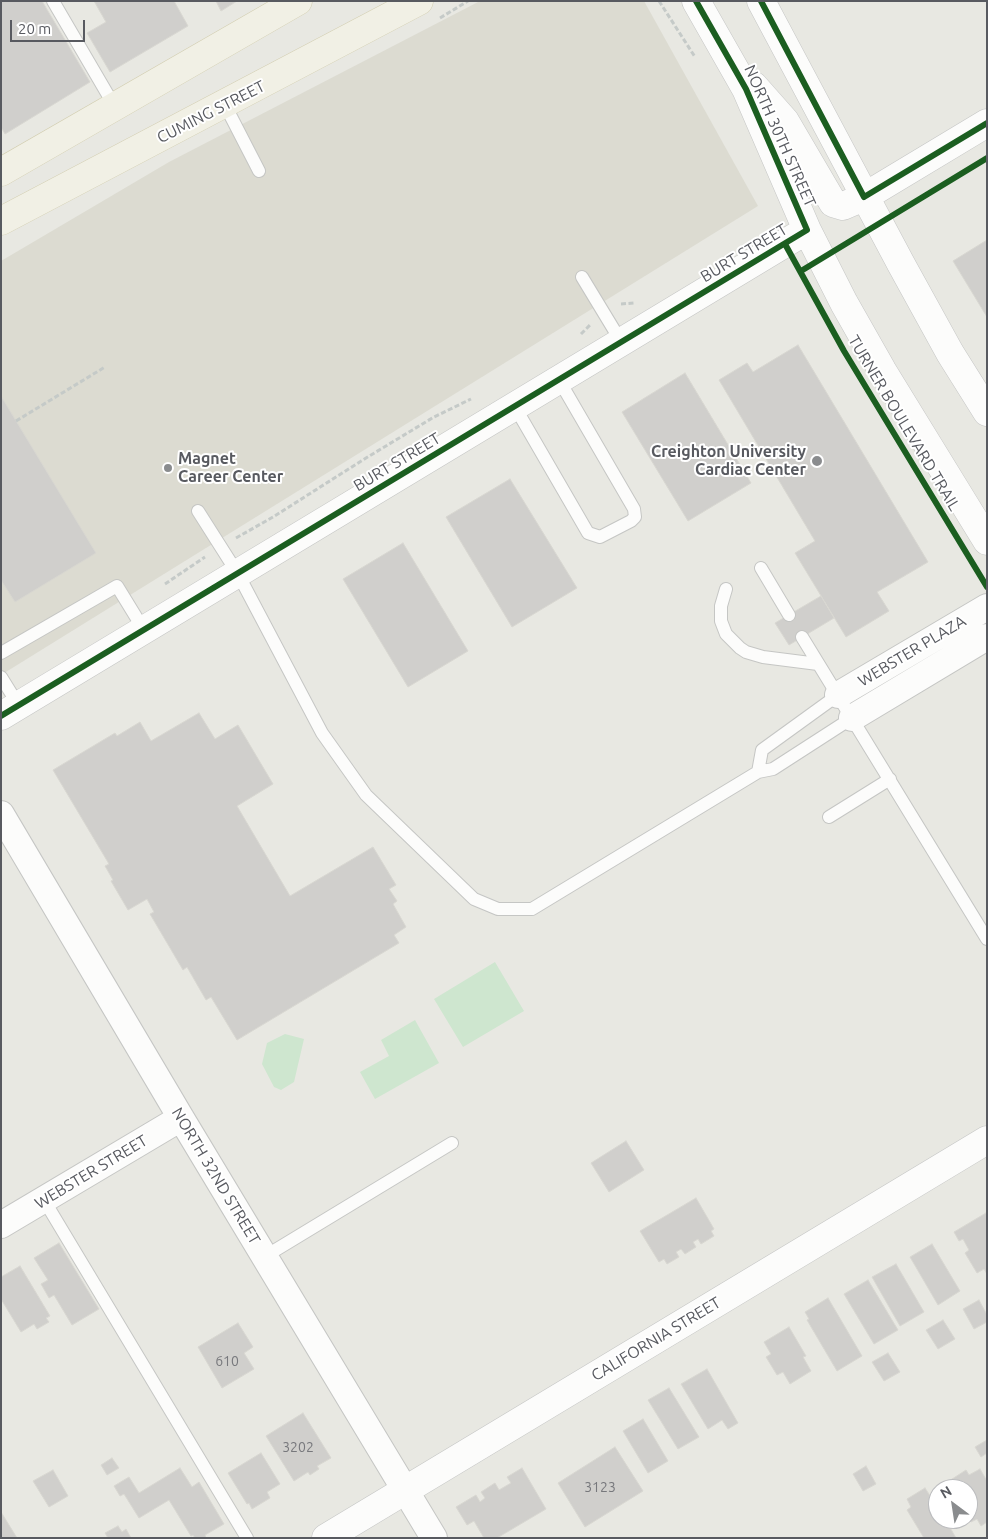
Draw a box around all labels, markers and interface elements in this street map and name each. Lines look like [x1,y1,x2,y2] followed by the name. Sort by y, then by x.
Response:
[12,10,88,42] scale bar
[18,20,51,37] text: 20 m
[740,62,820,210] street label: NORTH 30TH STREET
[154,77,268,147] street label: CUMING STREET
[697,220,791,286] street label: BURT STREET
[844,332,964,514] street label: TURNER BOULEVARD TRAIL
[350,429,444,495] street label: BURT STREET
[651,442,806,480] place label: Creighton University Cardiac Center
[178,449,283,487] place label: Magnet Career Center
[810,454,824,468] marker: Creighton University Cardiac Center
[162,462,174,474] marker: Magnet Career Center
[855,611,969,691] street label: WEBSTER PLAZA
[168,1104,264,1248] street label: NORTH 32ND STREET
[31,1131,151,1213] street label: WEBSTER STREET
[588,1293,724,1385] street label: CALIFORNIA STREET
[215,1353,239,1369] house number: 610
[282,1439,314,1455] house number: 3202
[584,1479,616,1495] house number: 3123
[928,1479,978,1529] north arrow
[937,1482,954,1502] text: N

